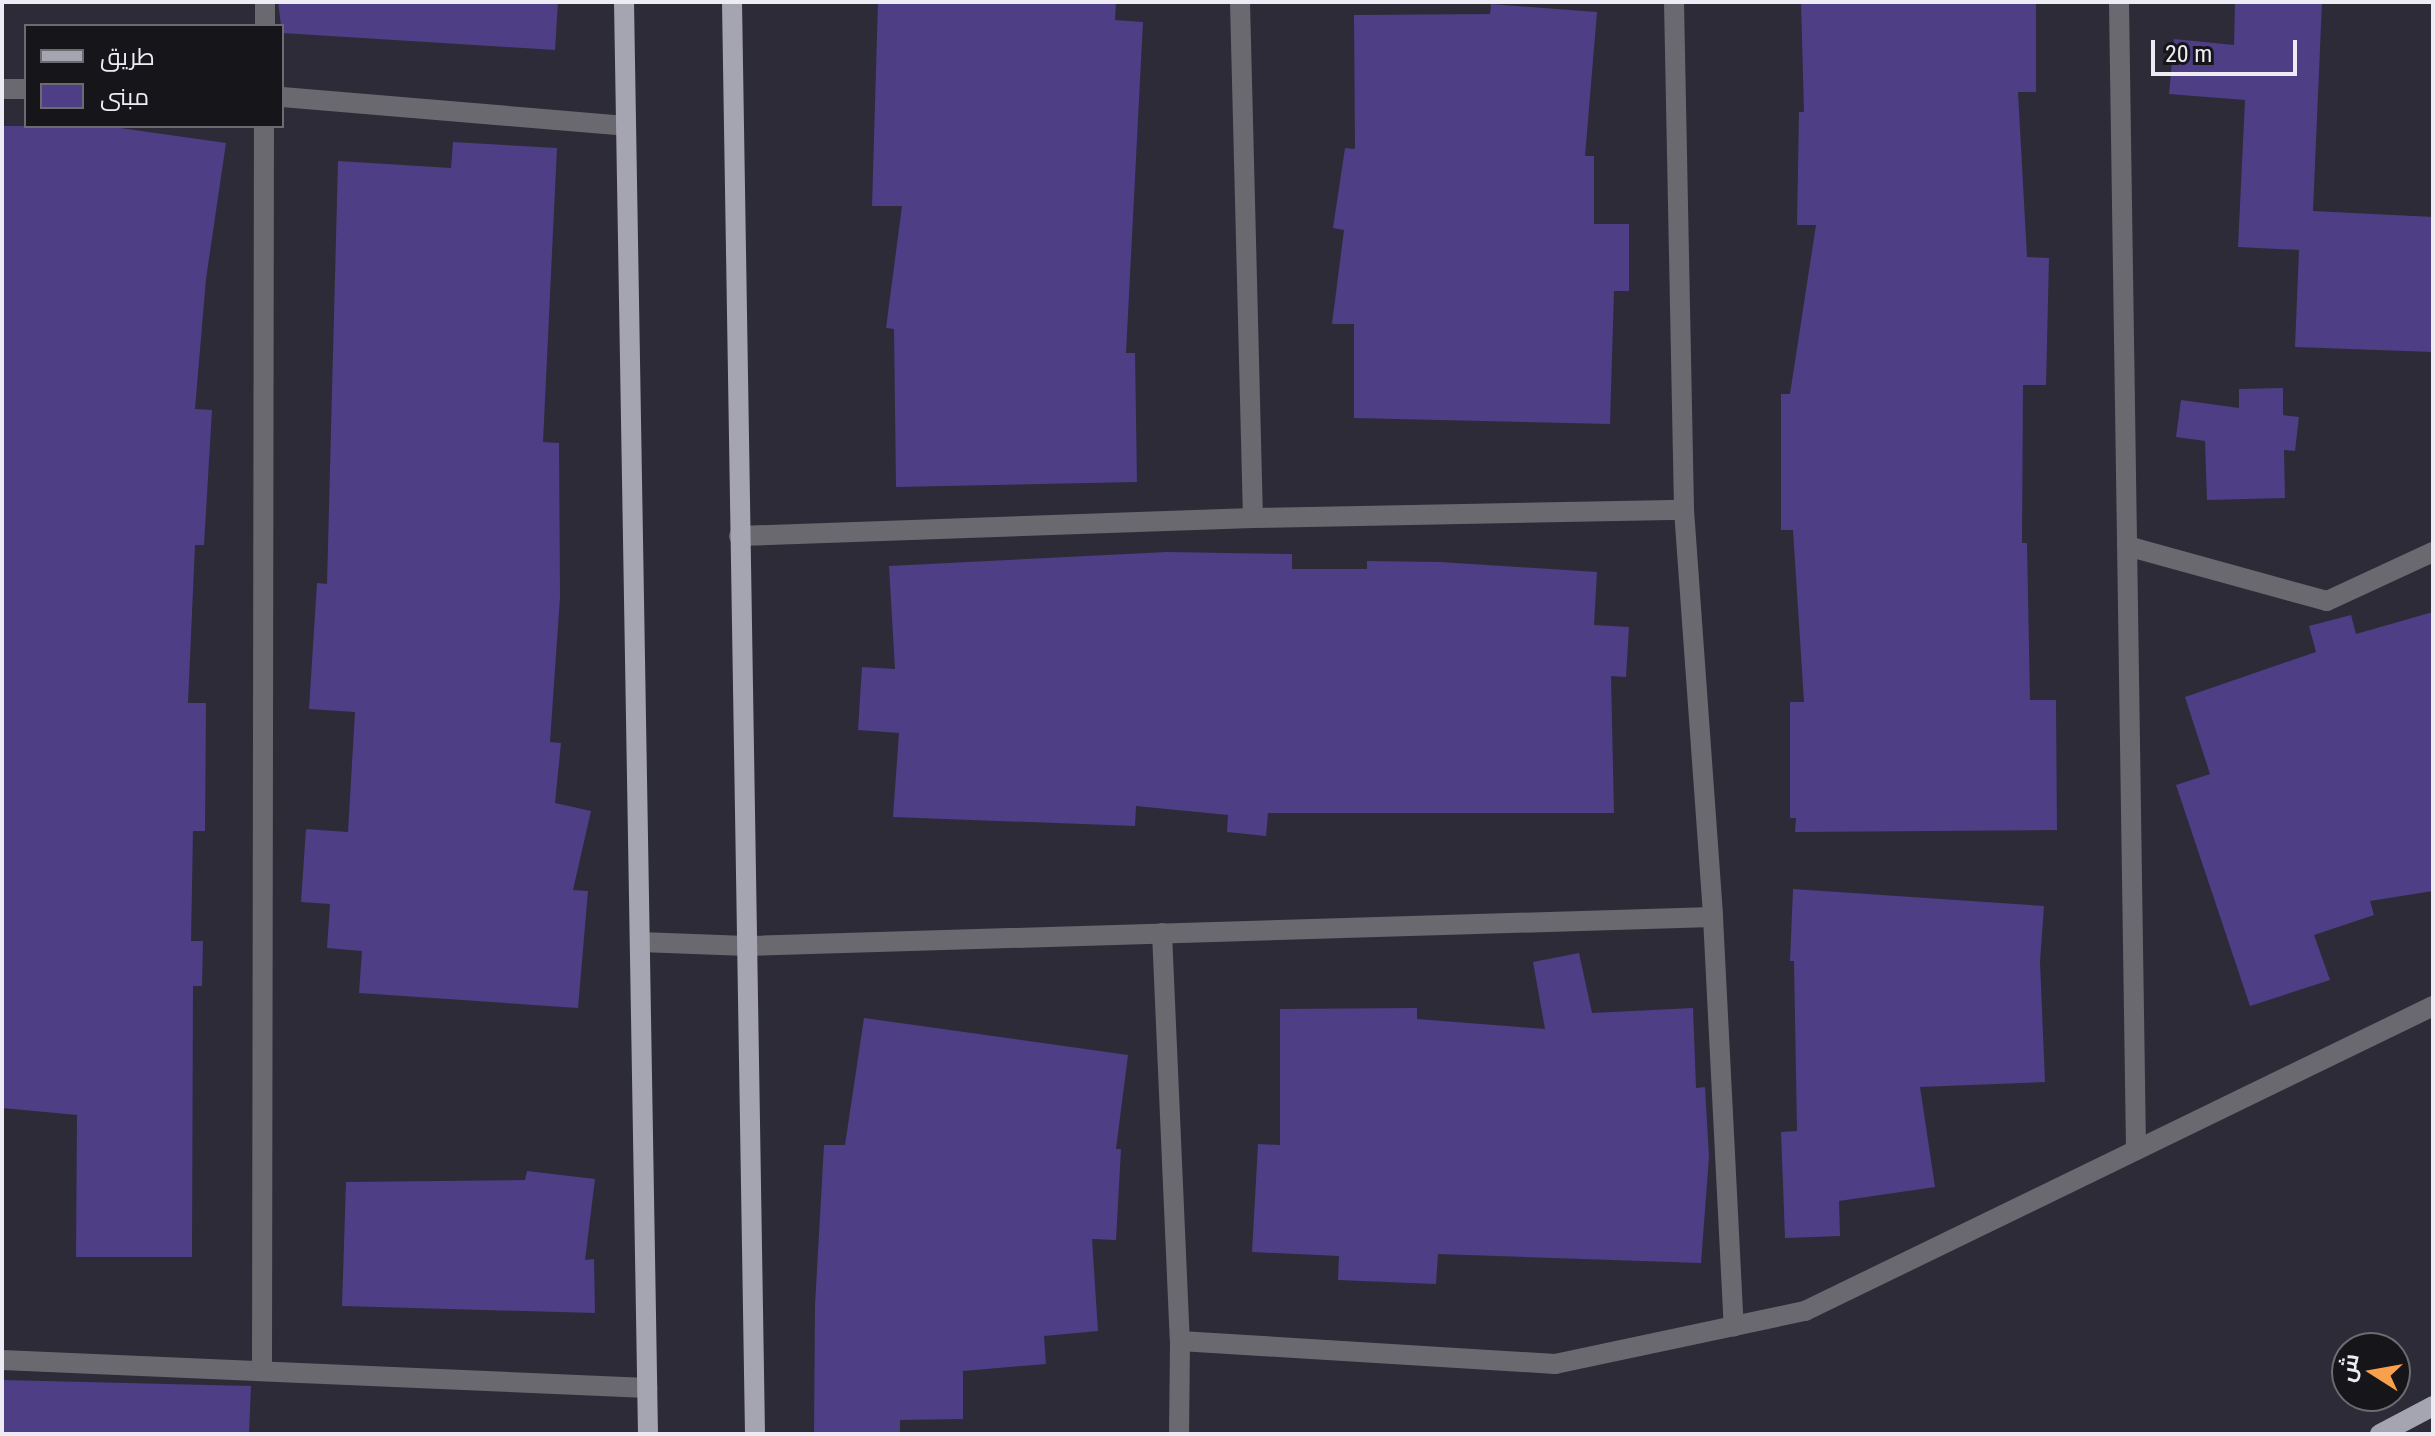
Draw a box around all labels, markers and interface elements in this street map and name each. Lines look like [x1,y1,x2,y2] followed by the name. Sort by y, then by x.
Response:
[24,24,284,128] legend
[2155,24,2301,74] scale bar
[2165,40,2212,68] text: 20 m
[100,43,155,71] text: طريق
[100,83,149,111] text: مبنى
[2331,1332,2411,1412] north arrow
[2334,1351,2364,1384] text: ش

